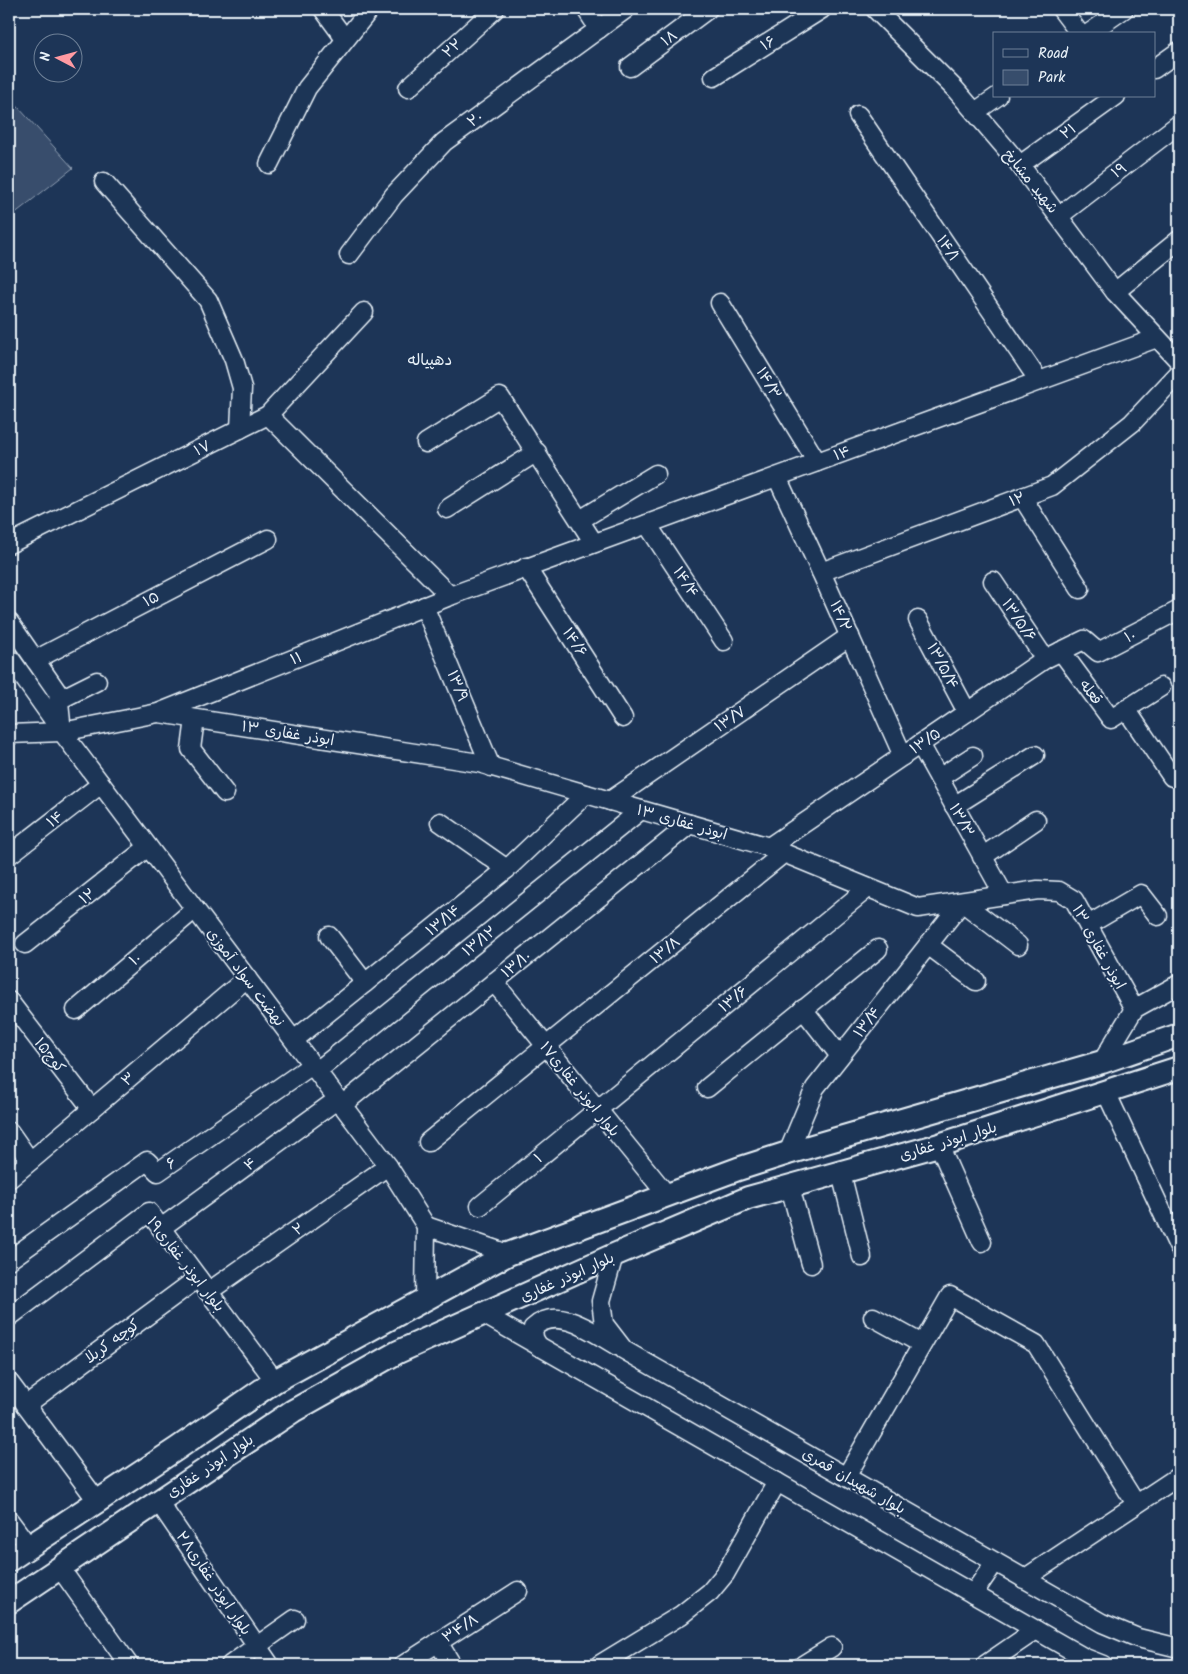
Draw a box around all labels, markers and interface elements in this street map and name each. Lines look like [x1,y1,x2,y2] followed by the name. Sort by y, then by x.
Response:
[656,24,683,53] street label: ۱۸
[756,30,781,58] street label: ۱۶
[32,32,82,82] north arrow
[993,32,1156,98] legend
[437,33,468,64] street label: ۲۲
[1038,42,1069,66] text: Road
[35,51,57,62] text: N
[1038,66,1066,90] text: Park
[462,106,489,134] street label: ۲۰
[1055,118,1082,146] street label: ۲۱
[997,144,1064,219] street label: شهید مشایخ
[1106,157,1133,185] street label: ۱۹
[930,230,965,267] street label: ۱۴/۱
[408,348,452,373] district label: دهپیاله
[749,363,787,404] street label: ۱۴/۳
[190,435,215,463] street label: ۱۷
[830,440,854,468] street label: ۱۴
[1006,486,1029,514] street label: ۱۲
[666,562,704,603] street label: ۱۴/۴
[139,586,164,614] street label: ۱۵
[995,594,1041,647] street label: ۱۳/۵/۶
[823,597,858,636] street label: ۱۴/۲
[556,623,593,662] street label: ۱۴/۶
[1121,624,1140,650] street label: ۱۰
[920,639,964,694] street label: ۱۳/۵/۴
[287,646,306,672] street label: ۱۱
[440,667,474,706] street label: ۱۳/۹
[1073,675,1108,711] street label: قعله
[710,700,751,739] street label: ۱۳/۷
[240,715,336,753] street label: ۱۳ ابوذر غفاری
[905,723,946,761] street label: ۱۳/۵
[634,799,730,847] street label: ۱۳ ابوذر غفاری
[942,799,980,842] street label: ۱۳/۳
[42,805,70,834] street label: ۱۴
[74,883,101,911] street label: ۱۲
[421,899,467,943] street label: ۱۳/۱۴
[1065,901,1131,994] street label: ۱۳ ابوذر غفاری
[457,920,502,963] street label: ۱۳/۱۲
[200,923,290,1032] street label: نهضت سواد آموزی
[645,931,686,971] street label: ۱۳/۸
[496,945,537,985] street label: ۱۳/۱۰
[124,947,147,972] street label: ۱۰
[714,980,754,1019] street label: ۱۳/۶
[848,1002,888,1044] street label: ۱۳/۴
[28,1033,71,1079] street label: ۱۵کوچ
[533,1037,625,1143] street label: بلوار ابوذر غفاری۱۷
[116,1067,141,1093] street label: ۳
[897,1116,1000,1168] street label: بلوار ابوذر غفاری
[529,1148,548,1170] street label: ۱
[161,1151,182,1176] street label: ۶
[239,1152,262,1178] street label: ۴
[140,1212,230,1318] street label: بلوار ابوذر غفاری۱۹
[288,1217,310,1243] street label: ۲
[516,1246,618,1309] street label: بلوار ابوذر غفاری
[80,1314,145,1370] street label: کوچه کربلا
[162,1429,259,1505] street label: بلوار ابوذر غفاری
[797,1442,910,1521] street label: بلوار شهیدان قمری
[169,1526,257,1641] street label: بلوار ابوذر غفاری۲۸
[438,1608,484,1650] street label: ۳۴/۸

